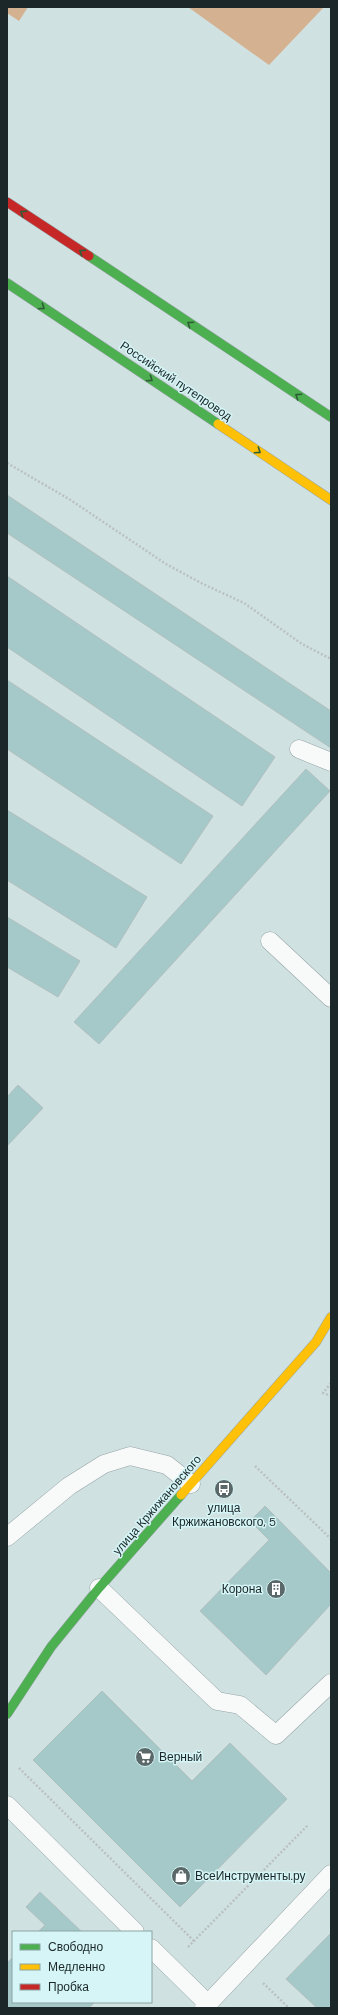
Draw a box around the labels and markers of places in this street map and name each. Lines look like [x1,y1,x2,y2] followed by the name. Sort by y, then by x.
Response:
[213,1478,235,1500] bus stop icon: улица Кржижановского, 5
[172,1500,276,1530] place label: улица Кржижановского, 5
[265,1578,287,1600] building icon: Корона
[222,1581,262,1597] place label: Корона
[134,1746,156,1768] supermarket icon: Верный
[159,1749,202,1765] place label: Верный
[170,1865,192,1887] shop icon: ВсеИнструменты.ру
[195,1868,305,1884] place label: ВсеИнструменты.ру

